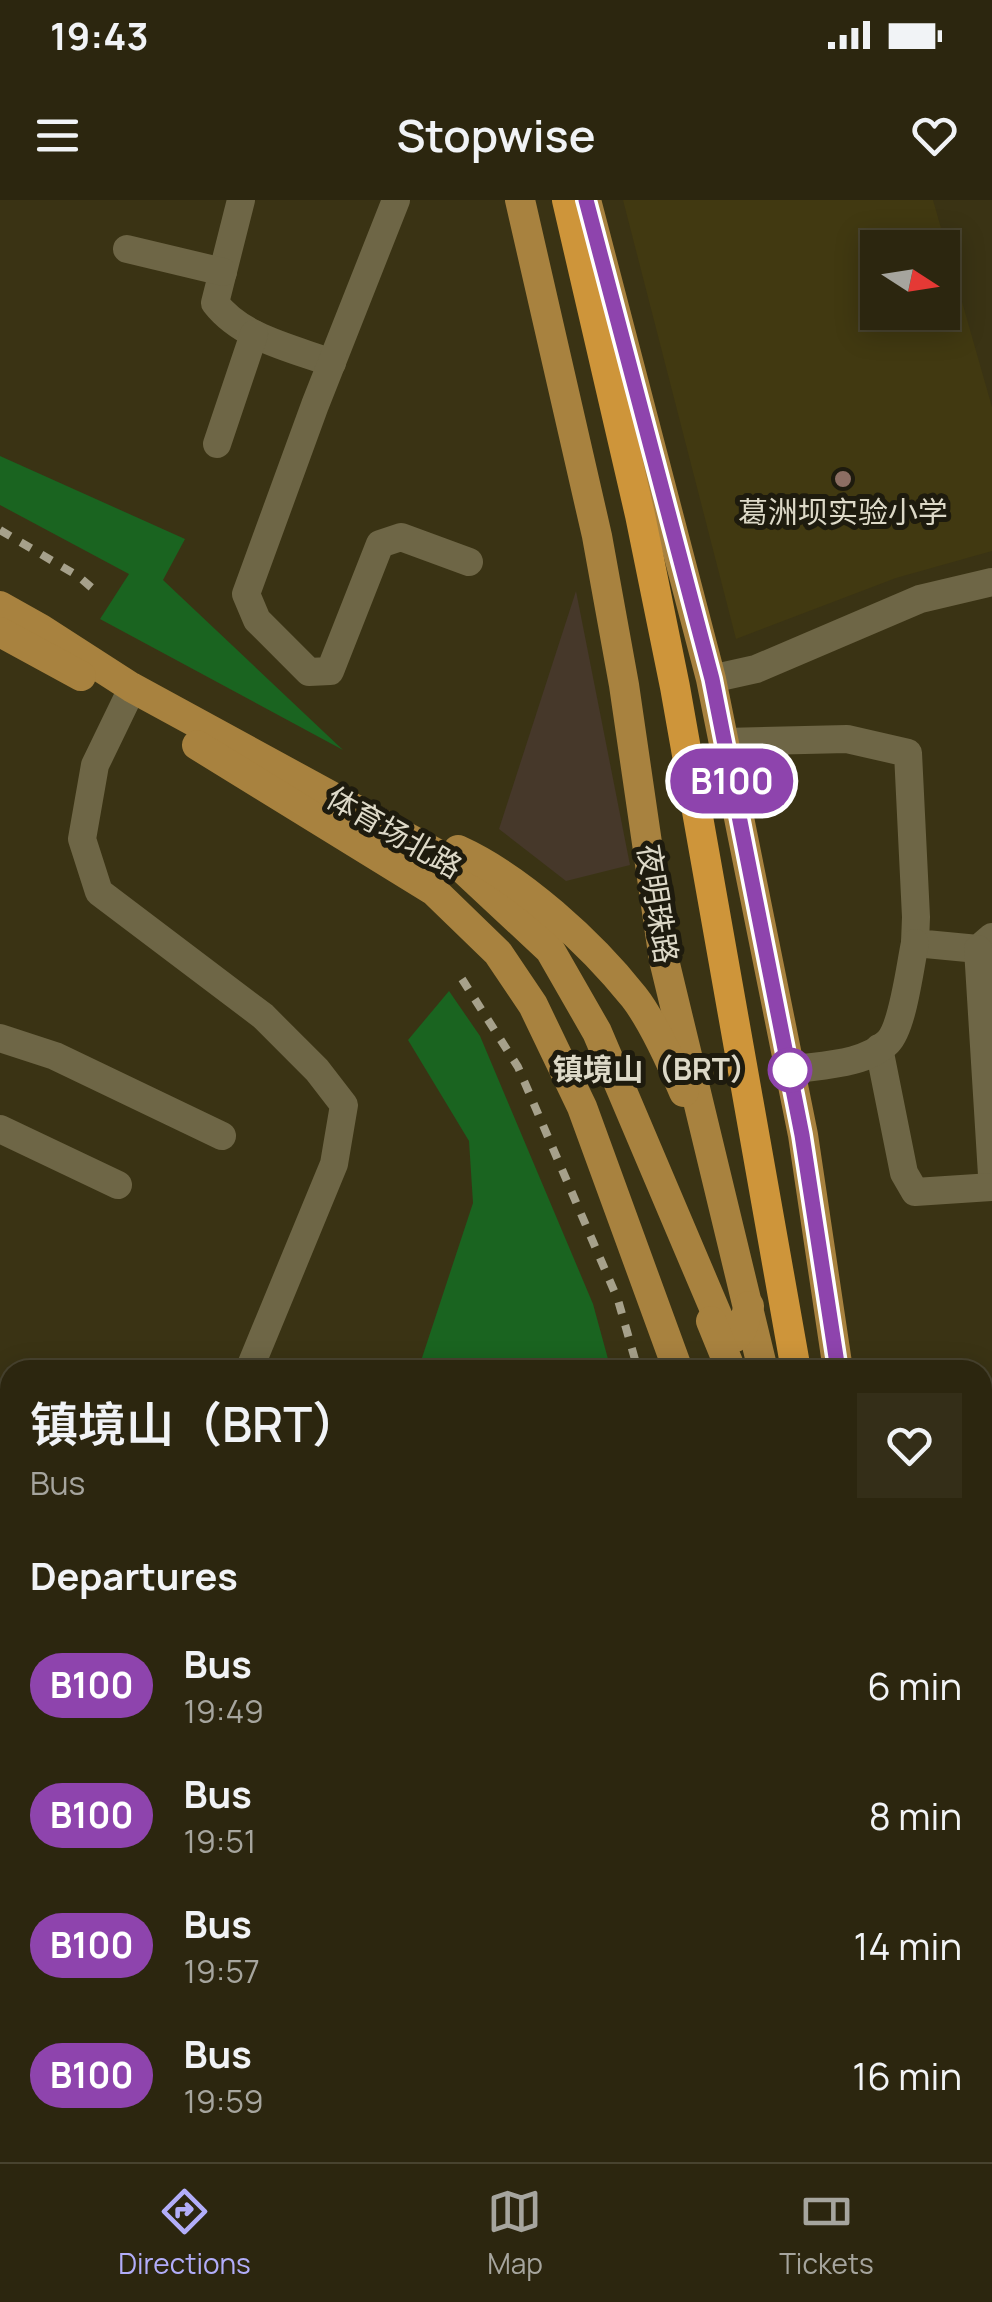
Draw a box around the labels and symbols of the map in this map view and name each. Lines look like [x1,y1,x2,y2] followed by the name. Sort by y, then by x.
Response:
[860,230,960,330] north arrow
[832,468,854,490] marker: 葛洲坝实验小学
[738,491,948,532] place label: 葛洲坝实验小学
[662,748,802,814] line badge: B100
[320,776,470,887] street label: 体育场北路
[629,841,688,966] street label: 夜明珠路
[553,1048,760,1089] place label: 镇境山（BRT）
[769,1049,811,1091] marker: 镇境山（BRT）

